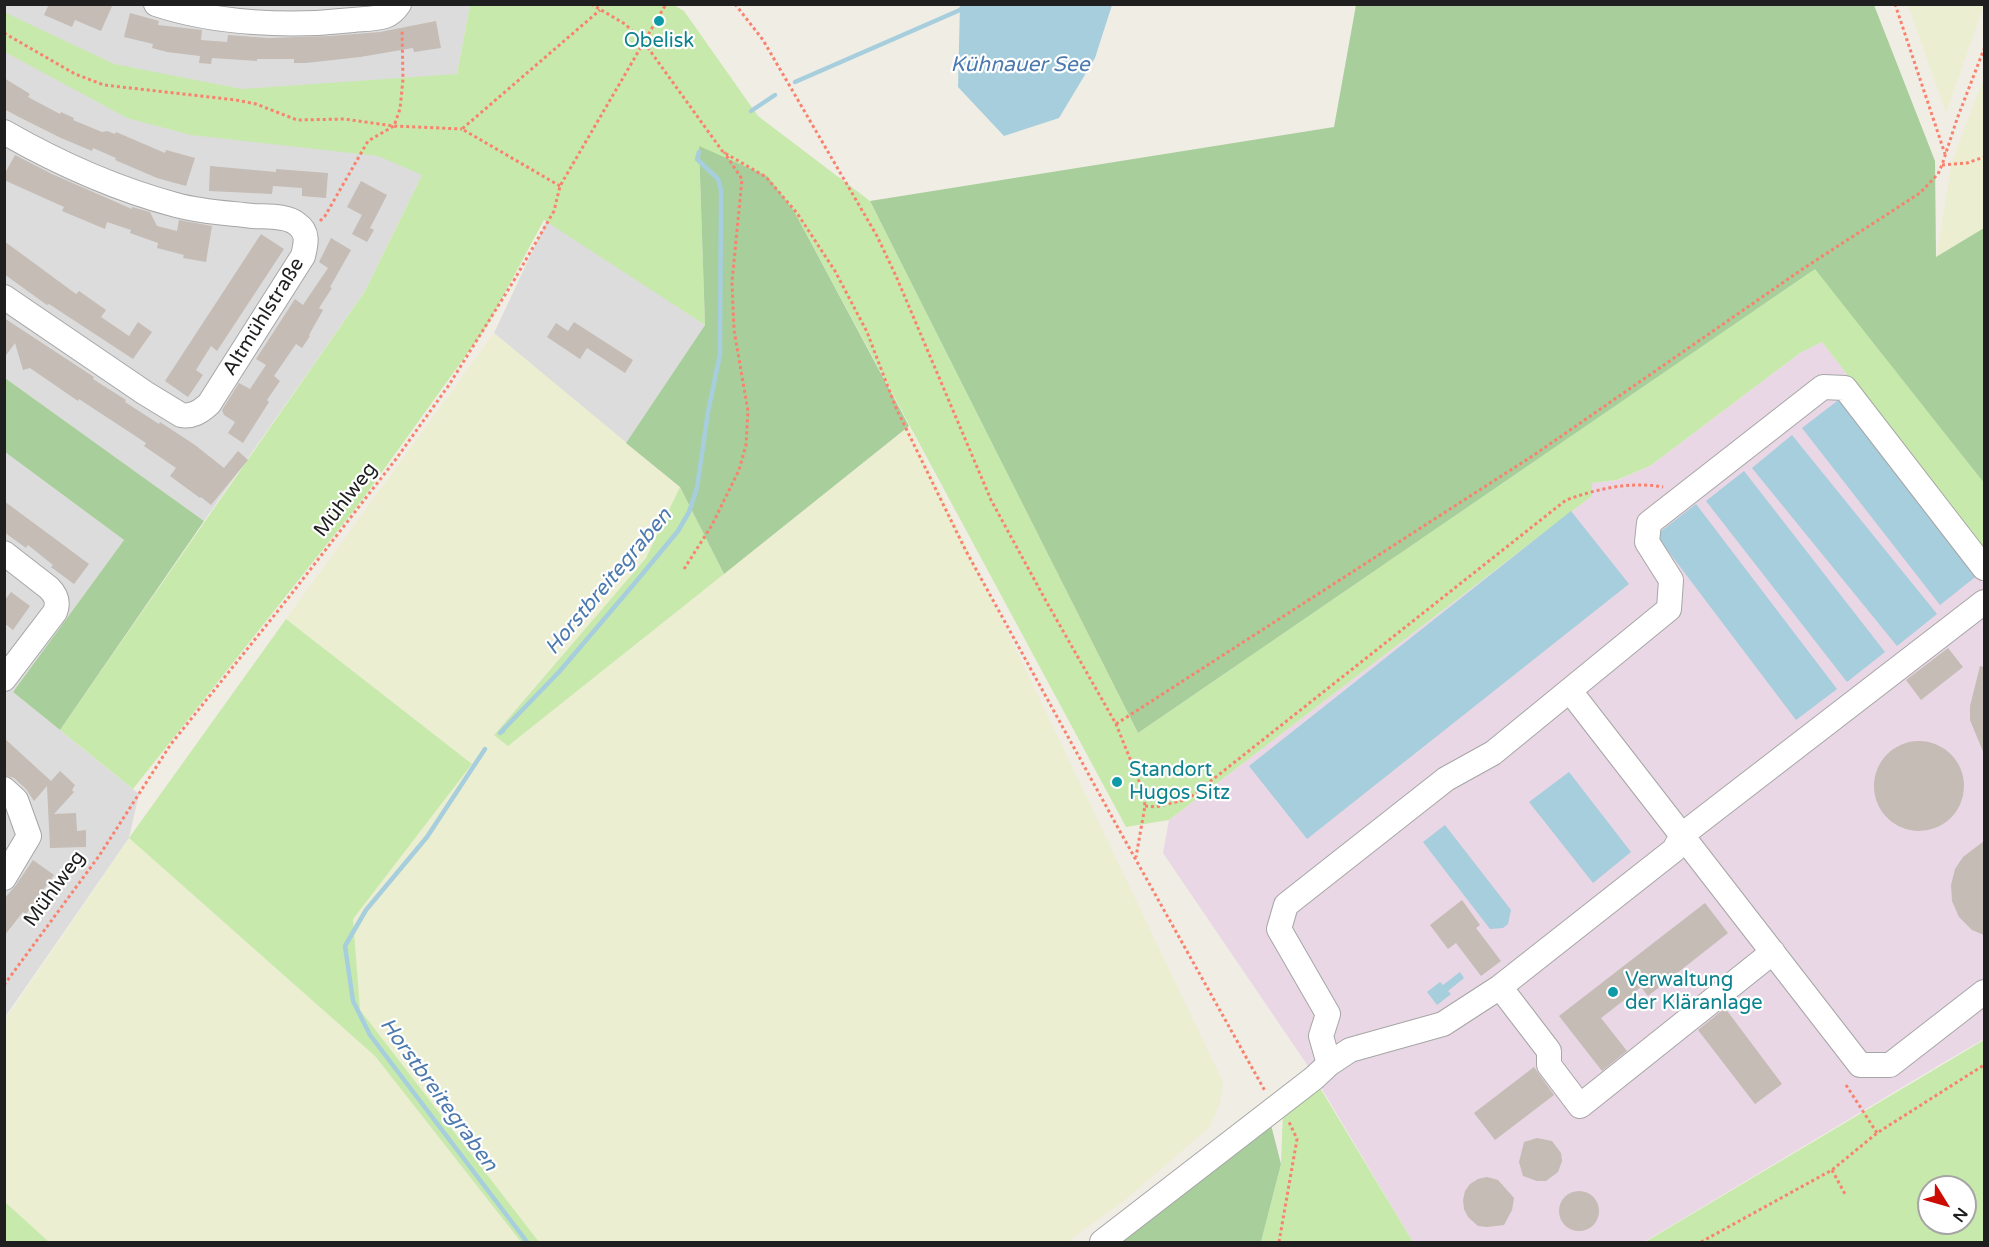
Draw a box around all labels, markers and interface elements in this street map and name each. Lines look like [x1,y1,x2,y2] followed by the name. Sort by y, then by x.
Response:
[652,14,666,28] marker: Obelisk
[624,30,694,54] place label: Obelisk
[950,52,1090,78] water label: Kühnauer See
[218,254,310,380] street label: Altmühlstraße
[309,458,383,542] street label: Mühlweg
[540,504,678,660] water label: Horstbreitegraben
[1129,759,1230,806] place label: Standort Hugos Sitz
[1110,775,1124,789] marker: Standort Hugos Sitz
[19,846,91,932] street label: Mühlweg
[1625,969,1763,1016] place label: Verwaltung der Kläranlage
[1606,985,1620,999] marker: Verwaltung der Kläranlage
[374,1013,502,1177] water label: Horstbreitegraben
[1917,1175,1977,1235] north arrow
[1948,1203,1972,1226] text: N

